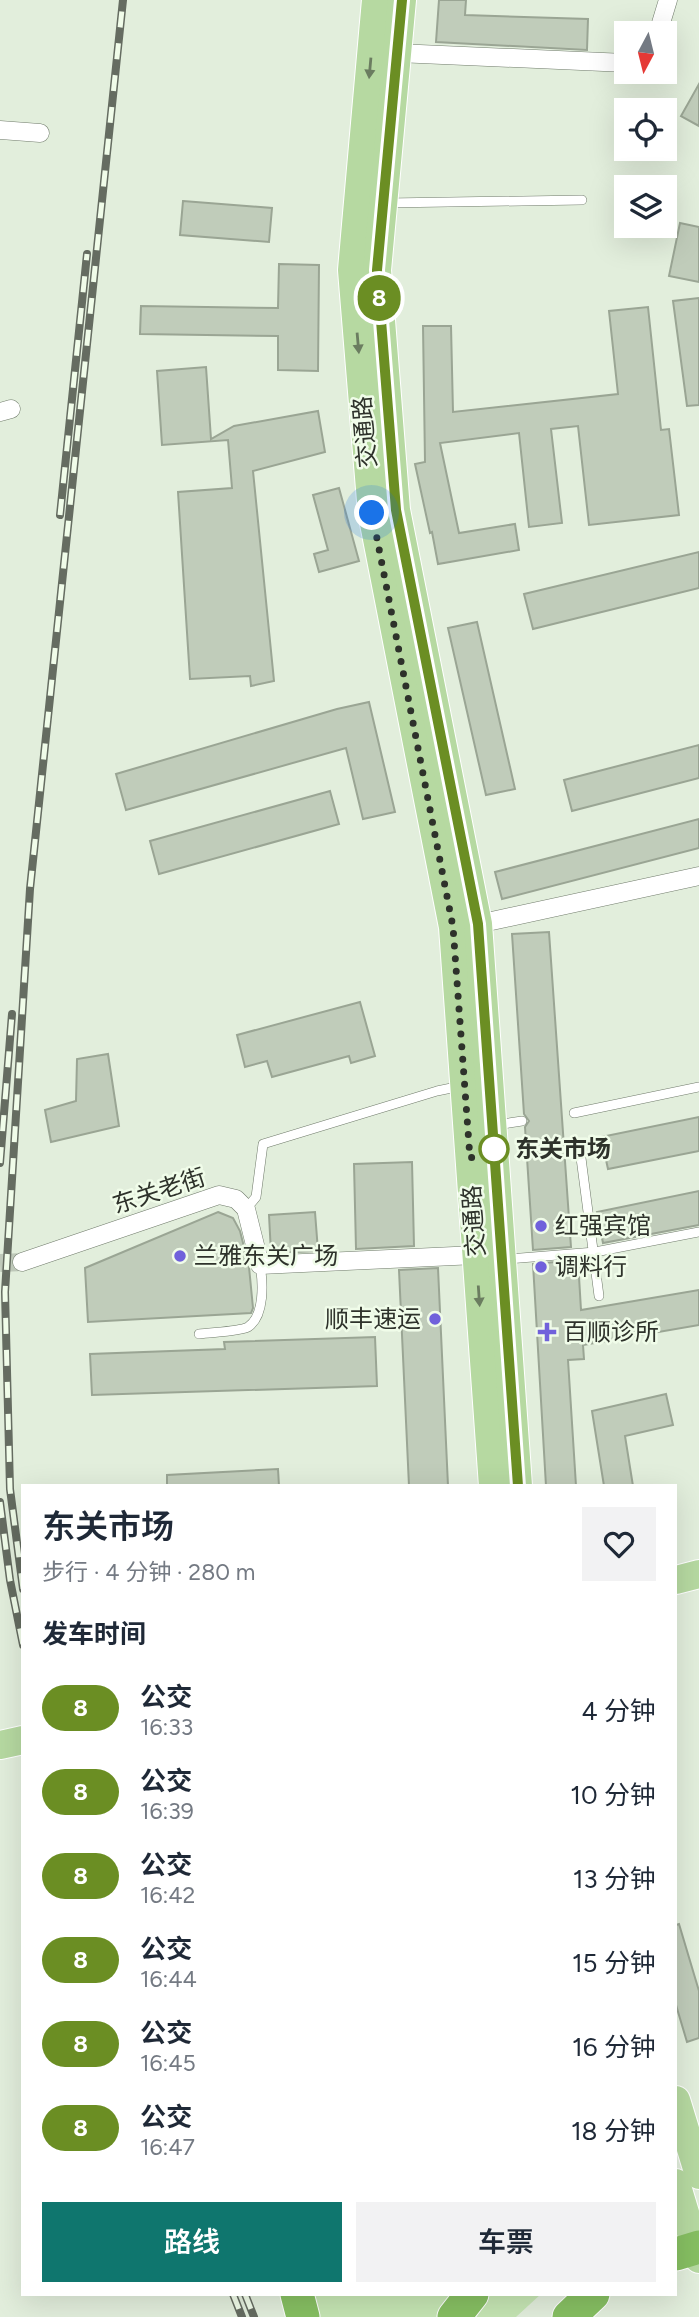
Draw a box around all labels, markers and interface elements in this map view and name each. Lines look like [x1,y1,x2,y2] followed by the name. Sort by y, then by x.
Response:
[614,21,677,84] north arrow
[614,21,677,238] map controls
[364,57,375,79] one-way arrow
[614,98,677,161] button: locate
[614,175,677,238] button: layers
[356,275,402,321] line badge: 8
[372,283,386,312] text: 8
[353,333,364,355] one-way arrow
[347,395,382,469] street label: 交通路
[354,495,389,530] your location
[479,1134,509,1164] marker: 东关市场
[515,1134,611,1163] place label: 东关市场
[109,1162,209,1219] street label: 东关老街
[457,1184,490,1258] street label: 交通路
[555,1211,651,1240] place label: 红强宾馆
[533,1218,549,1234] marker: 红强宾馆
[194,1241,338,1270] place label: 兰雅东关广场
[172,1248,188,1264] marker: 兰雅东关广场
[555,1252,627,1281] place label: 调料行
[533,1259,549,1275] marker: 调料行
[474,1286,485,1308] one-way arrow
[325,1304,421,1333] place label: 顺丰速运
[427,1311,443,1327] marker: 顺丰速运
[563,1317,659,1346] place label: 百顺诊所
[537,1322,557,1342] marker: 百顺诊所
[42,1507,174,1546] text: 东关市场
[582,1507,656,1581] button: heart
[42,1558,255,1586] text: 步行 · 4 分钟 · 280 m
[42,1618,146,1650] text: 发车时间
[140,1681,192,1713] text: 公交
[73,1693,88,1722] text: 8
[581,1695,656,1727] text: 4 分钟
[140,1713,193,1741] text: 16:33
[140,1765,192,1797] text: 公交
[73,1777,88,1806] text: 8
[570,1779,656,1811] text: 10 分钟
[140,1797,194,1825] text: 16:39
[140,1849,192,1881] text: 公交
[73,1861,88,1890] text: 8
[573,1863,656,1895] text: 13 分钟
[140,1881,195,1909] text: 16:42
[140,1933,192,1965] text: 公交
[73,1945,88,1974] text: 8
[572,1947,656,1979] text: 15 分钟
[140,1965,197,1993] text: 16:44
[140,2017,192,2049] text: 公交
[73,2029,88,2058] text: 8
[572,2031,656,2063] text: 16 分钟
[140,2049,196,2077] text: 16:45
[140,2101,192,2133] text: 公交
[73,2113,88,2142] text: 8
[571,2115,656,2147] text: 18 分钟
[140,2133,195,2161] text: 16:47
[42,2202,342,2282] button: 路线
[356,2202,656,2282] button: 车票

